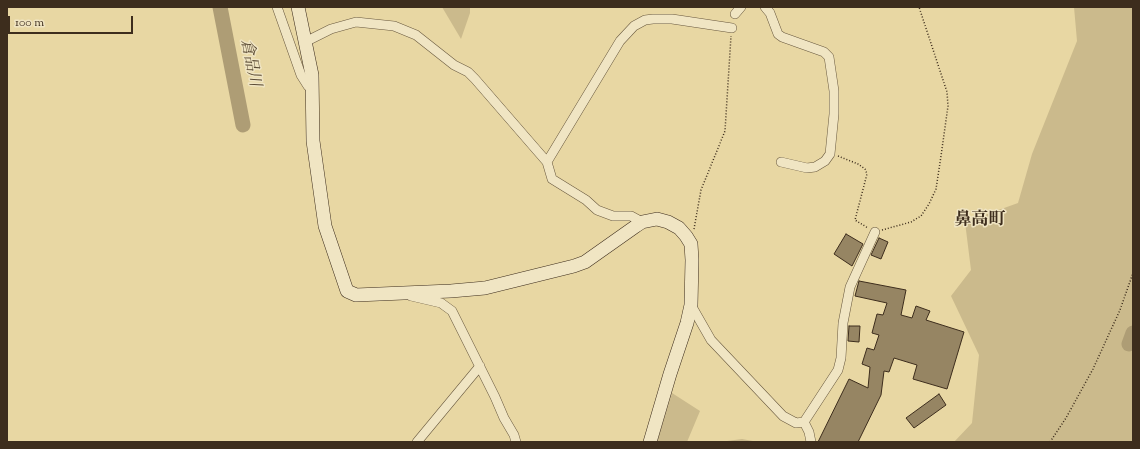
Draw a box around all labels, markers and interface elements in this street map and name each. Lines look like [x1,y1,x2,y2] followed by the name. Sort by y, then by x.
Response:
[10,8,135,34] scale bar
[15,14,44,32] text: 100 m
[235,38,263,88] water label: 倉品川
[955,211,1005,231] district label: 鼻高町

